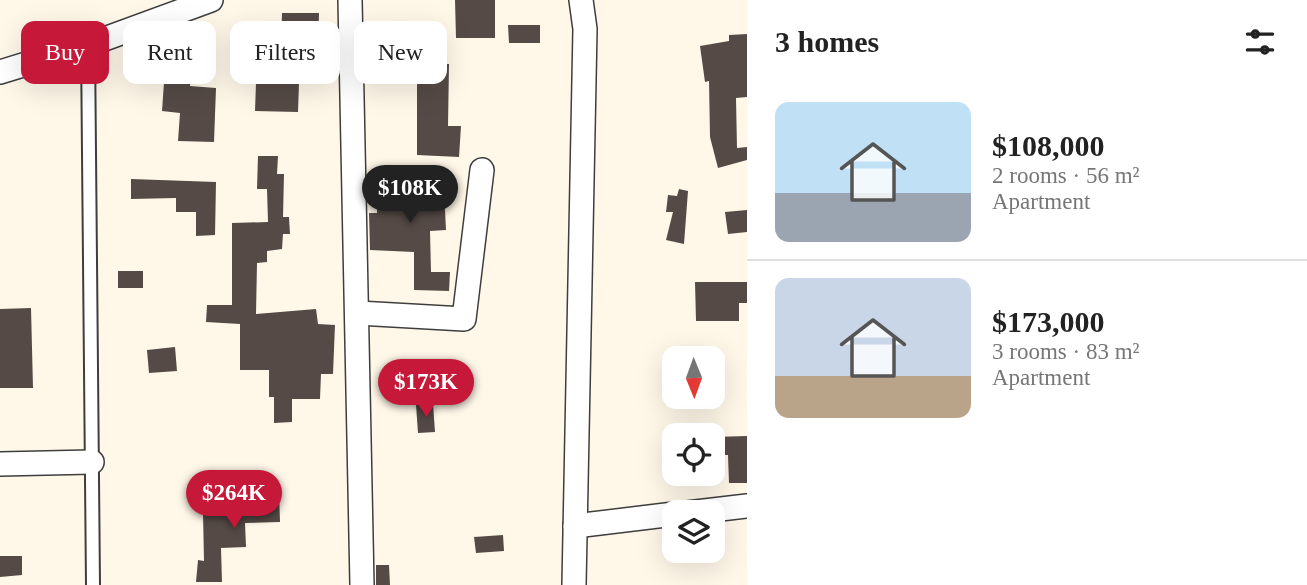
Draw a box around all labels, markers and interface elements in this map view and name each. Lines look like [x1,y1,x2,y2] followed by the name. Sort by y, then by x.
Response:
[21,21,109,84] chip: Buy
[123,21,216,84] chip: Rent
[230,21,340,84] chip: Filters
[354,21,447,84] chip: New
[1241,23,1279,61] icon: filters
[775,25,879,58] text: 3 homes
[992,129,1105,162] text: $108,000
[831,130,915,214] icon: home
[992,163,1139,188] text: 2 rooms · 56 m²
[361,166,459,225] pin: $108K
[378,175,442,200] text: $108K
[992,189,1090,214] text: Apartment
[992,305,1105,338] text: $173,000
[831,306,915,390] icon: home
[992,339,1139,364] text: 3 rooms · 83 m²
[662,346,724,410] north arrow
[662,346,725,563] map controls
[377,360,475,419] pin: $173K
[992,365,1090,390] text: Apartment
[394,369,458,394] text: $173K
[662,423,725,486] button: locate
[185,470,283,530] pin: $264K
[202,480,266,505] text: $264K
[662,500,725,563] button: layers

